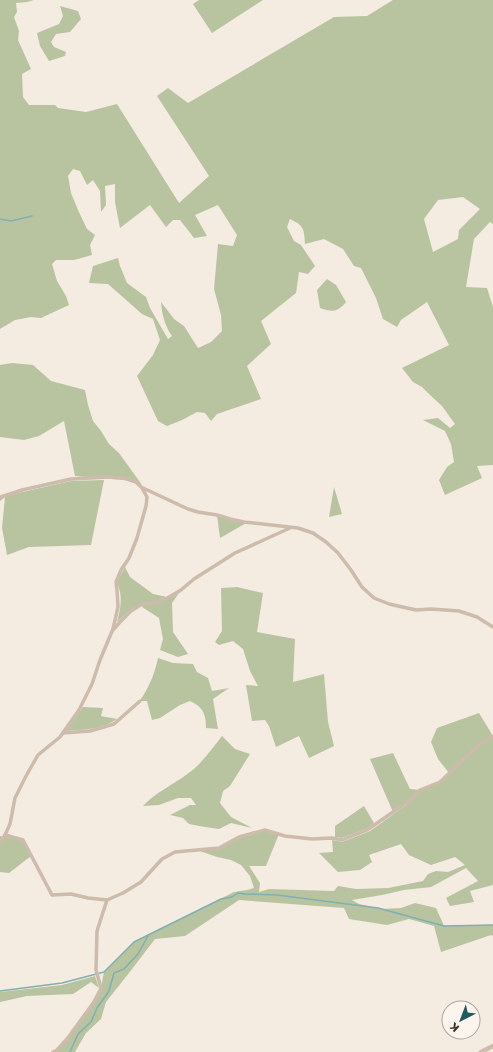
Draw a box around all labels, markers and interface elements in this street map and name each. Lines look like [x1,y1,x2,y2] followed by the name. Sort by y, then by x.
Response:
[441,1000,481,1040] north arrow
[447,1020,461,1035] text: K

